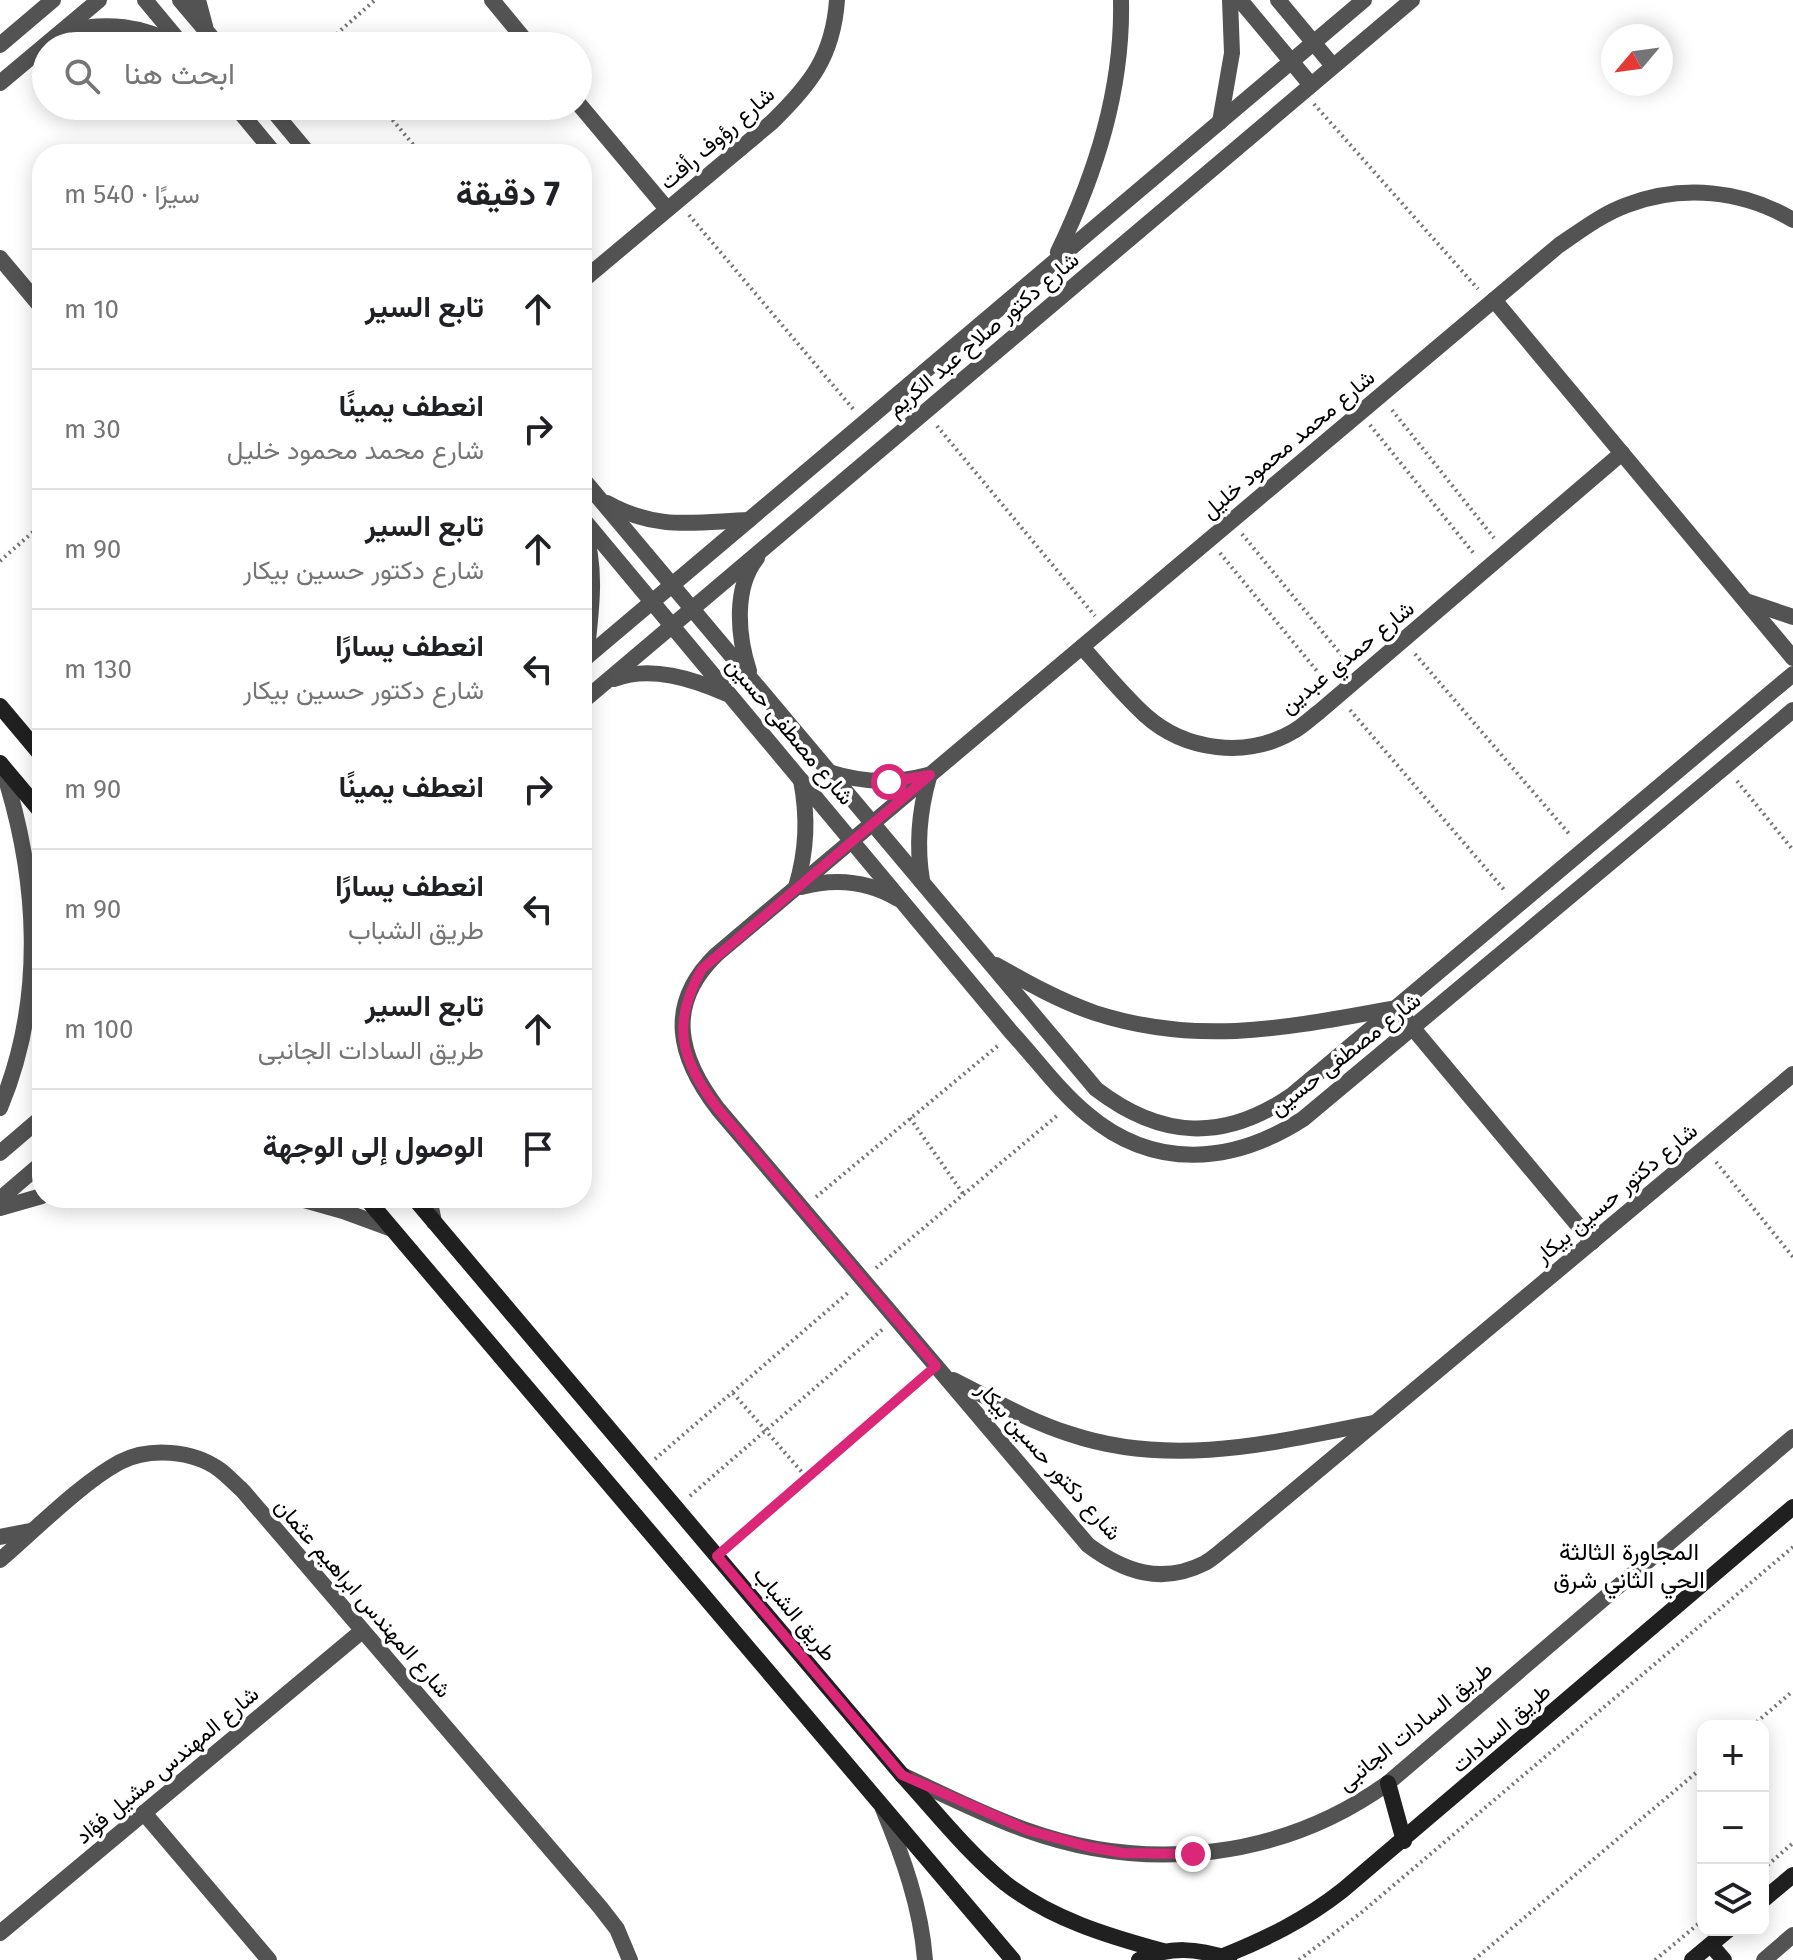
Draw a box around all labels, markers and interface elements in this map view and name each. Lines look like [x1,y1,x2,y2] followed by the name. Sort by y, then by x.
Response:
[1601,24,1673,96] north arrow
[32,32,592,120] search box
[60,54,104,98] icon: search
[124,56,235,92] text: ابحث هنا
[654,81,781,196] street label: شارع رؤوف رأفت
[456,173,560,214] text: 7 دقيقة
[64,179,200,210] text: سيرًا · 540 m
[882,246,1085,423] street label: شارع دكتور صلاح عبد الكريم
[516,287,560,331] icon: ahead
[365,289,484,325] text: تابع السير
[64,294,119,325] text: 10 m
[1196,364,1381,525] street label: شارع محمد محمود خليل
[339,388,484,424] text: انعطف يمينًا
[516,407,560,451] icon: right
[64,414,121,445] text: 30 m
[227,435,484,466] text: شارع محمد محمود خليل
[365,508,484,544] text: تابع السير
[516,527,560,571] icon: ahead
[64,534,121,565] text: 90 m
[243,555,484,586] text: شارع دكتور حسين بيكار
[1274,595,1423,723] street label: شارع حمدي عبدين
[335,628,484,664] text: انعطف يسارًا
[516,647,560,691] icon: left
[720,652,860,811] street label: شارع مصطفى حسين
[64,654,132,685] text: 130 m
[243,675,484,706] text: شارع دكتور حسين بيكار
[871,764,907,800] route start
[516,767,560,811] icon: right
[339,769,484,805] text: انعطف يمينًا
[64,774,121,805] text: 90 m
[335,868,484,904] text: انعطف يسارًا
[516,887,560,931] icon: left
[64,894,121,925] text: 90 m
[348,915,484,946] text: طريق الشباب
[1264,987,1427,1122] street label: شارع مصطفى حسين
[365,988,484,1024] text: تابع السير
[516,1007,560,1051] icon: ahead
[64,1014,133,1045] text: 100 m
[258,1035,484,1066] text: طريق السادات الجانبى
[1528,1117,1703,1270] street label: شارع دكتور حسين بيكار
[516,1127,560,1171] icon: arrive
[262,1129,484,1165] text: الوصول إلى الوجهة
[969,1375,1127,1546] street label: شارع دكتور حسين بيكار
[268,1493,457,1704] street label: شارع المهندس ابراهيم عثمان
[1553,1538,1705,1599] district label: المجاورة الثالثة الحي الثاني شرق
[748,1561,842,1667] street label: طريق الشباب
[1332,1655,1498,1797] street label: طريق السادات الجانبى
[1446,1677,1556,1779] street label: طريق السادات
[70,1680,265,1850] street label: شارع المهندس مشيل فؤاد
[1697,1720,1769,1936] map controls
[1697,1720,1769,1792] button: +
[1697,1792,1769,1864] button: −
[1175,1836,1211,1872] route end
[1697,1864,1769,1936] button: layers

